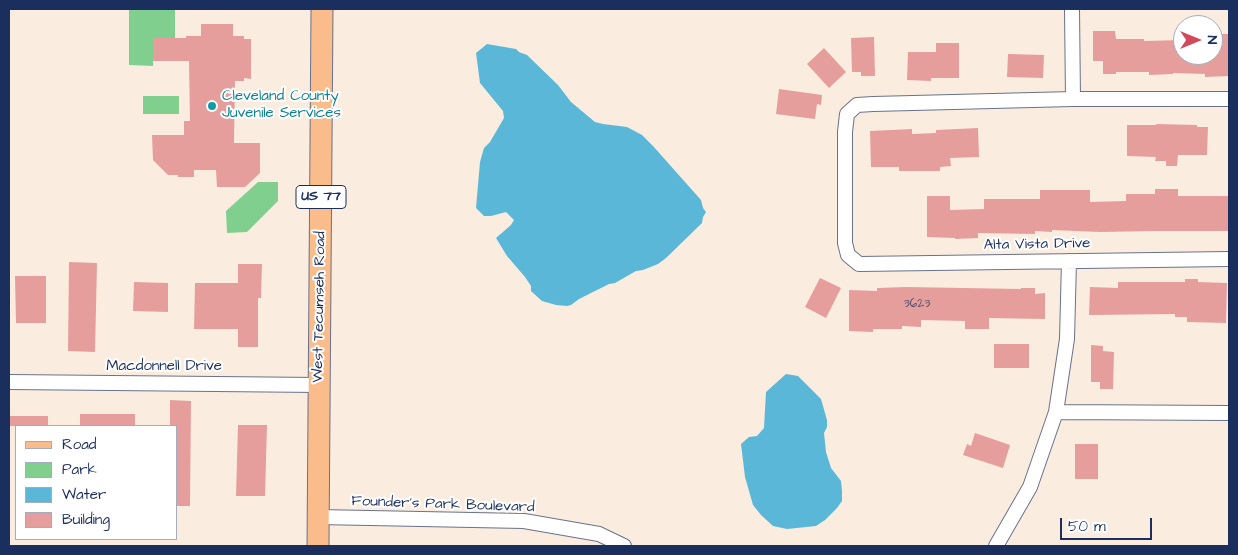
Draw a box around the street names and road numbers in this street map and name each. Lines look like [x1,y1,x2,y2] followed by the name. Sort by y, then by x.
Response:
[296,186,346,208] road number: US 77
[310,231,330,383] street label: West Tecumseh Road
[983,235,1091,255] street label: Alta Vista Drive
[106,358,222,376] street label: Macdonnell Drive
[351,493,535,517] street label: Founder's Park Boulevard

